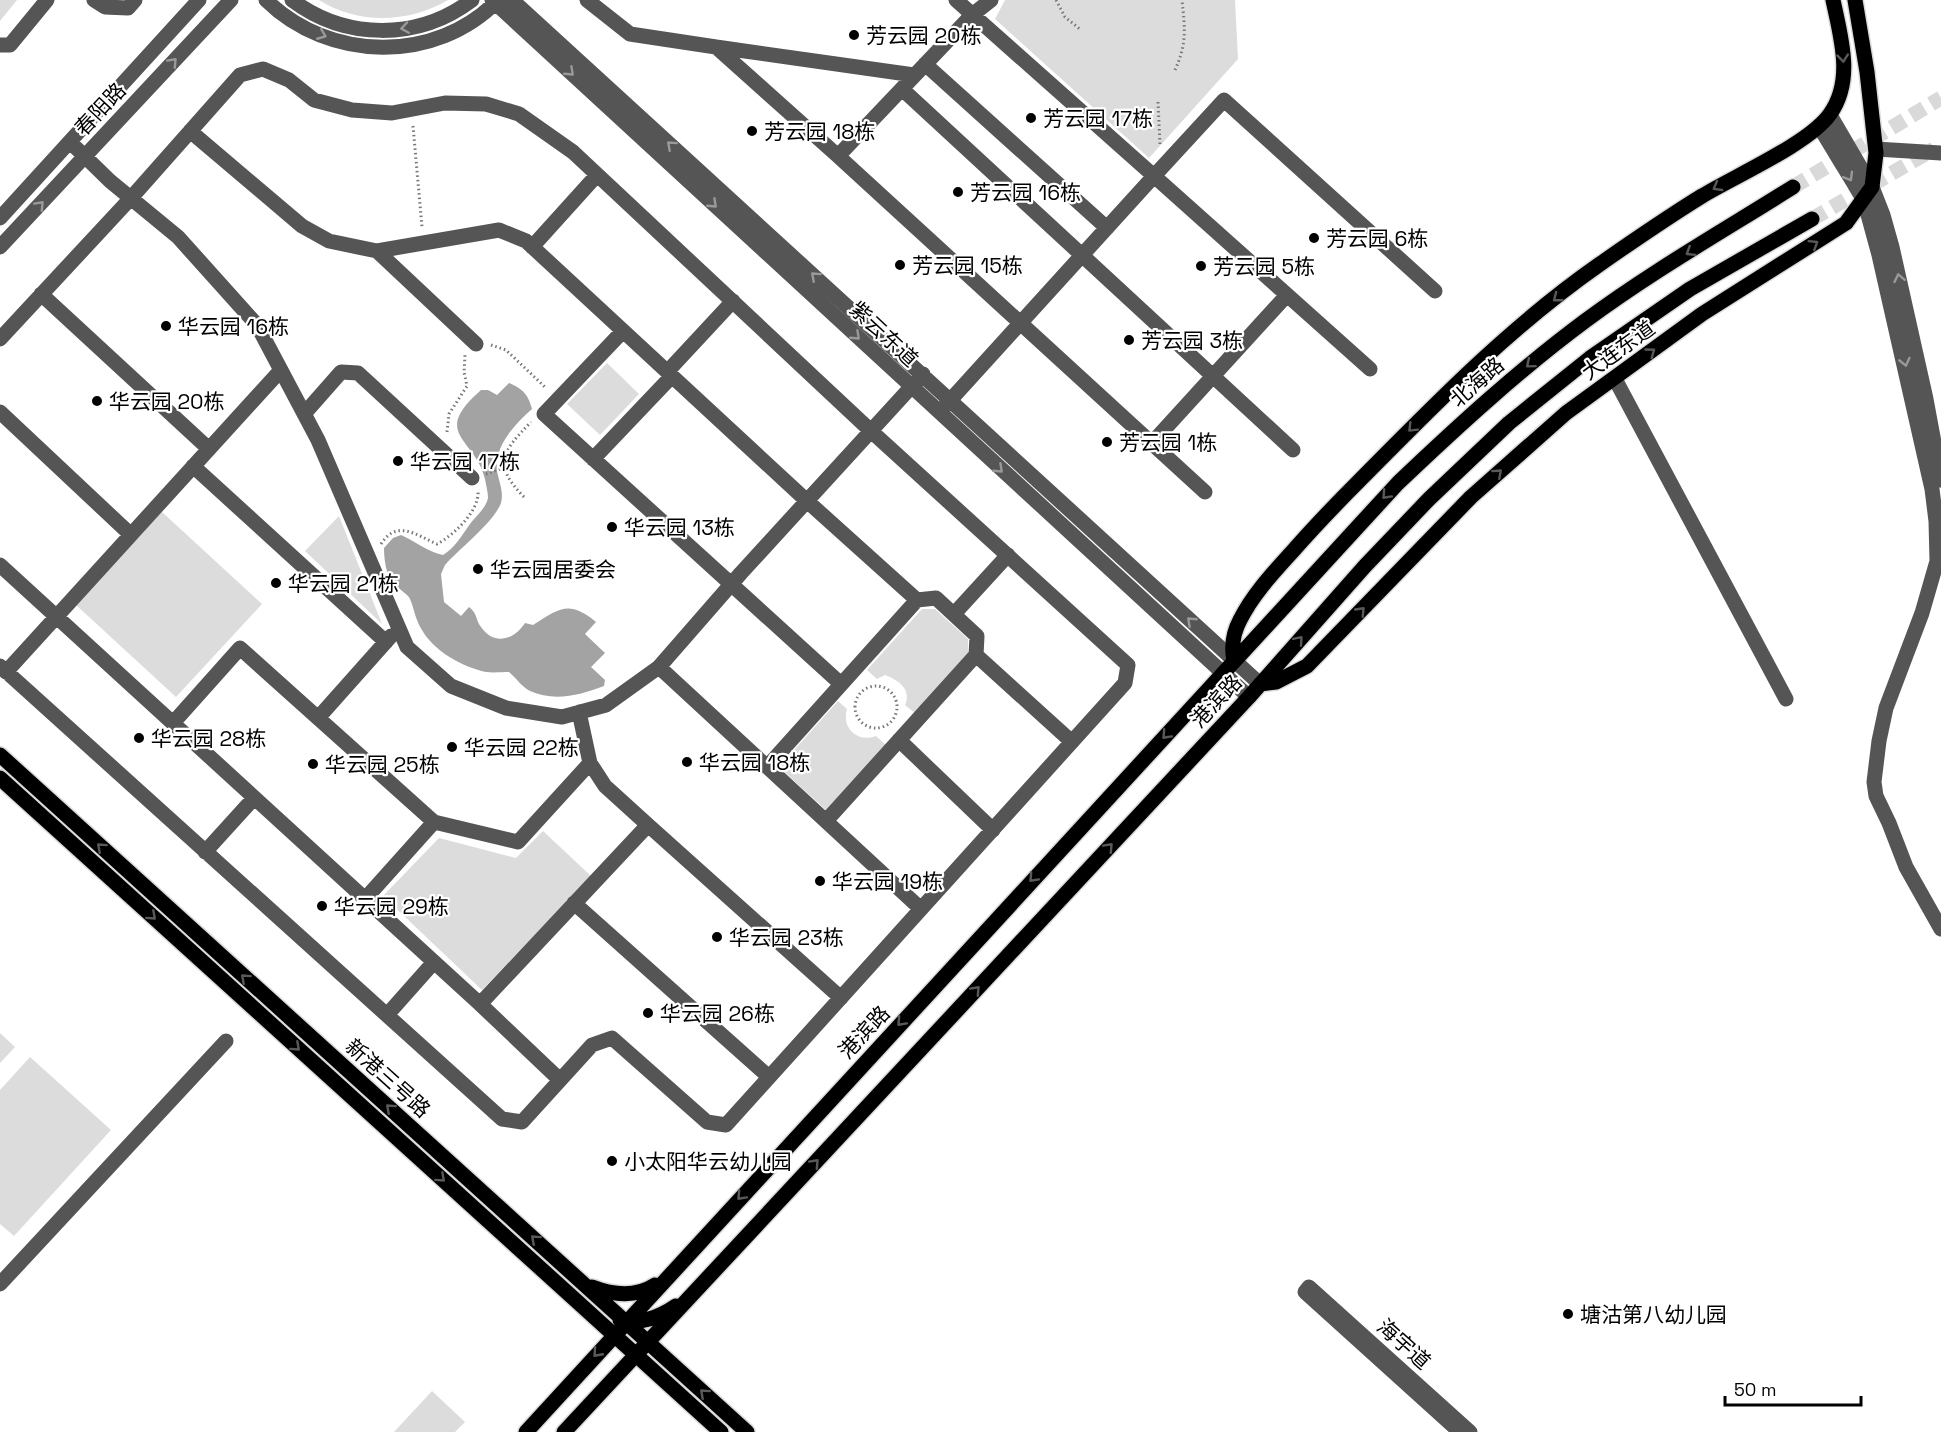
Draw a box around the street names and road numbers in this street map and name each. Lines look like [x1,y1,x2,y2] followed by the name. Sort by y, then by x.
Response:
[69,77,131,141] street label: 春阳路
[844,295,924,373] street label: 紫云东道
[1576,314,1660,386] street label: 大连东道
[1444,351,1510,413] street label: 北海路
[1185,669,1247,733] street label: 港滨路
[833,1000,895,1064] street label: 港滨路
[340,1033,436,1123] street label: 新港三号路
[1372,1313,1436,1375] street label: 海宇道

